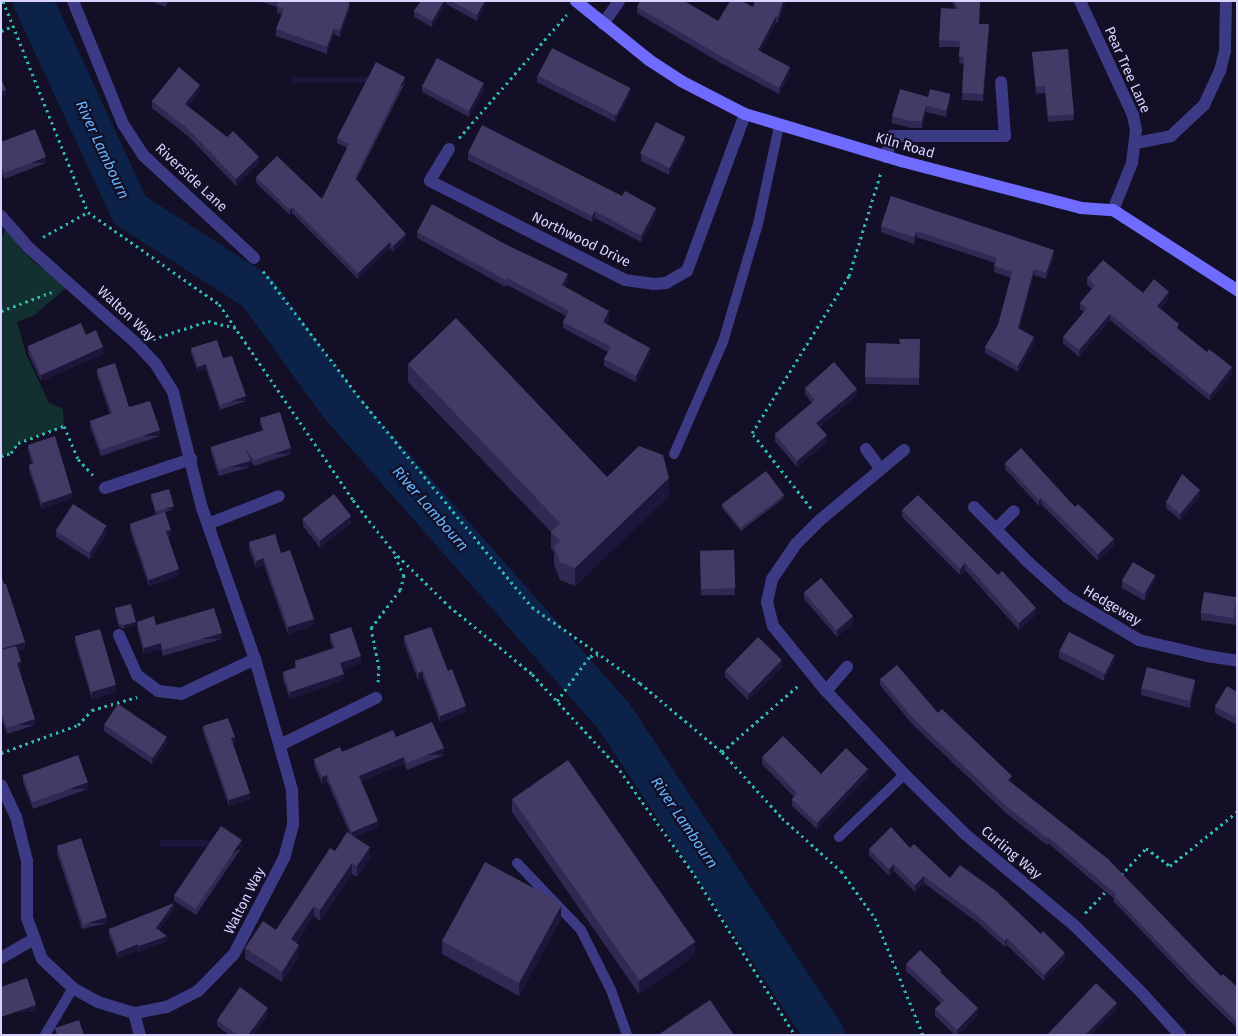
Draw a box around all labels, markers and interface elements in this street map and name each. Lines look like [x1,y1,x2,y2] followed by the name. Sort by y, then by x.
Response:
[1100,24,1154,116] street label: Pear Tree Lane
[71,98,133,202] water label: River Lambourn
[874,130,936,162] street label: Kiln Road
[151,140,231,216] street label: Riverside Lane
[529,209,633,271] street label: Northwood Drive
[94,283,158,345] street label: Walton Way
[388,463,472,555] water label: River Lambourn
[1080,582,1144,630] street label: Hedgeway
[647,774,721,872] water label: River Lambourn
[977,823,1045,883] street label: Curling Way
[221,865,269,937] street label: Walton Way

